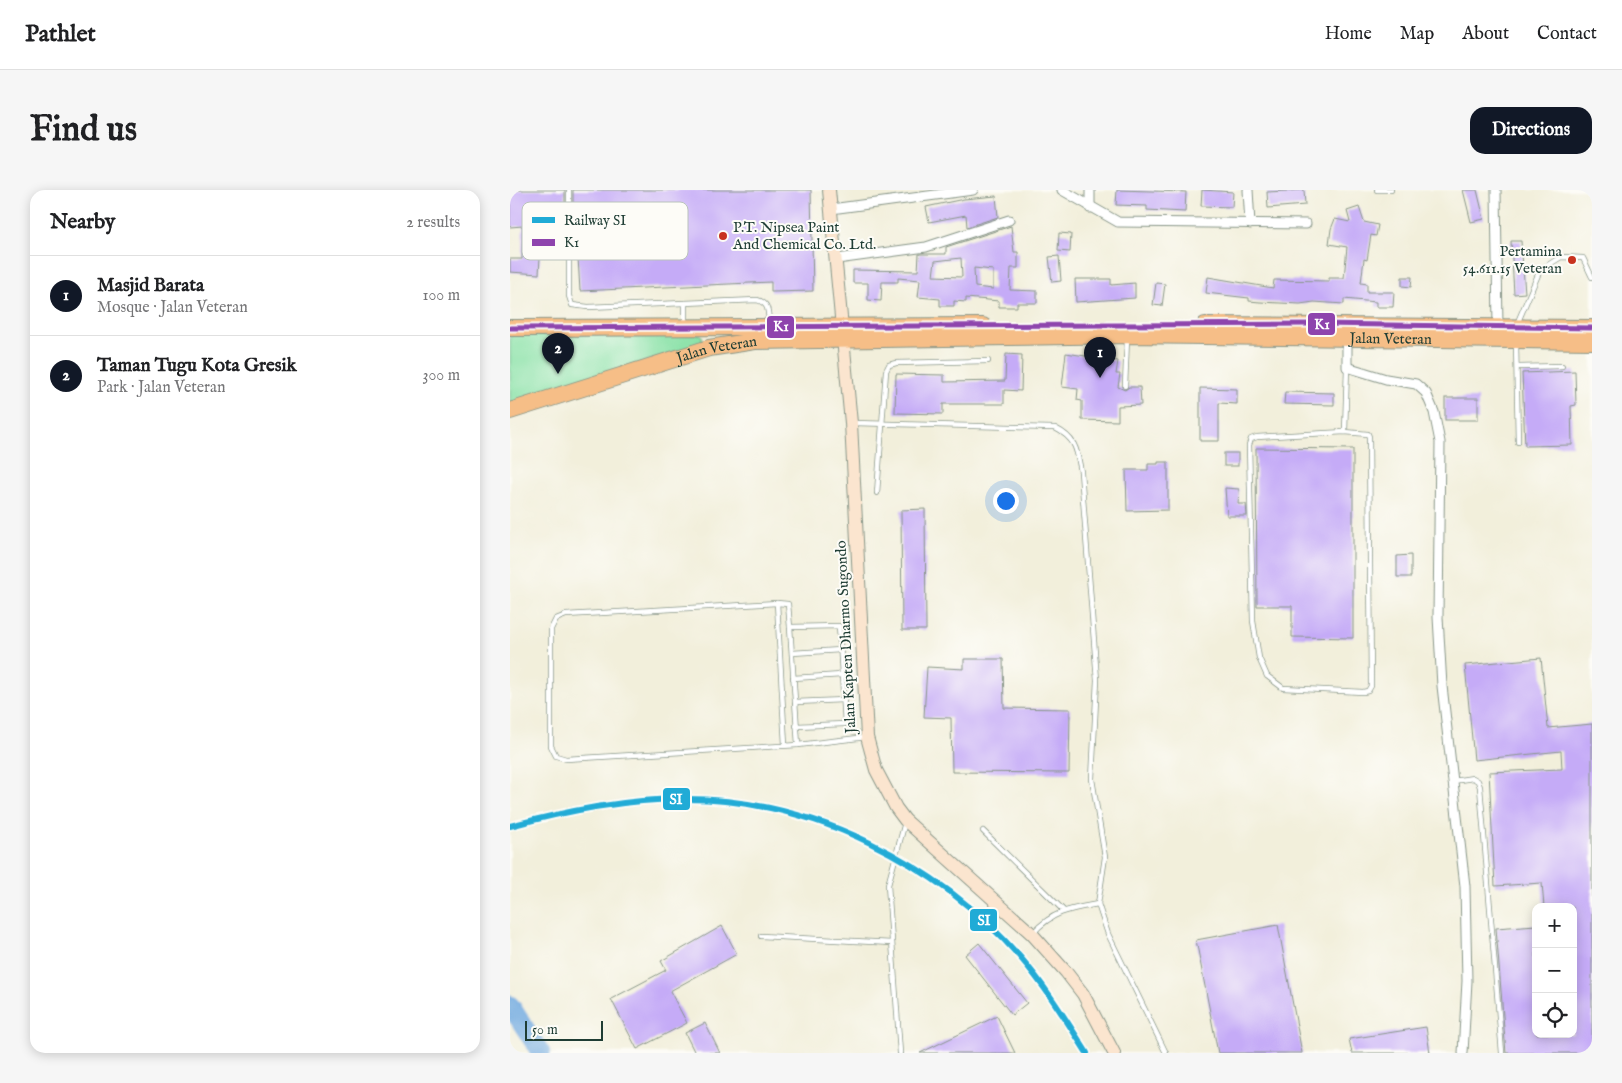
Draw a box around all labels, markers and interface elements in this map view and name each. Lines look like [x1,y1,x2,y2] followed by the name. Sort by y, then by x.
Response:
[25,19,96,50] text: Pathlet
[1325,23,1372,46] text: Home
[1400,23,1434,46] text: Map
[1462,23,1509,46] text: About
[1537,23,1597,46] text: Contact
[1470,107,1592,154] button: Directions
[30,108,137,153] text: Find us
[522,202,688,260] legend
[50,209,115,236] text: Nearby
[564,212,626,230] text: Railway SI
[406,213,460,233] text: 2 results
[732,218,876,254] place label: P.T. Nipsea Paint And Chemical Co. Ltd.
[717,230,729,242] marker: P.T. Nipsea Paint And Chemical Co. Ltd.
[564,234,579,252] text: K1
[1463,242,1563,278] place label: Pertamina 54.611.15 Veteran
[1566,254,1578,266] marker: Pertamina 54.611.15 Veteran
[97,274,204,298] text: Masjid Barata
[63,286,69,306] text: 1
[423,286,460,306] text: 100 m
[97,298,248,318] text: Mosque · Jalan Veteran
[1307,312,1336,336] line badge: K1
[766,315,795,339] line badge: K1
[1314,316,1330,334] text: K1
[773,318,789,336] text: K1
[1347,328,1432,348] street label: Jalan Veteran
[672,331,758,368] street label: Jalan Veteran
[542,333,574,374] pin: 2
[1084,337,1116,378] pin: 1
[97,354,297,378] text: Taman Tugu Kota Gresik
[62,366,70,386] text: 2
[422,366,460,386] text: 300 m
[97,378,225,398] text: Park · Jalan Veteran
[993,488,1019,514] your location
[831,540,861,736] street label: Jalan Kapten Dharmo Sugondo
[662,787,691,811] line badge: SI
[669,791,683,809] text: SI
[1532,903,1577,1038] map controls
[1532,903,1577,948] button: +
[969,908,998,932] line badge: SI
[977,912,991,930] text: SI
[1532,948,1577,993] button: −
[1532,993,1577,1038] button: locate
[525,1018,602,1041] scale bar
[532,1021,558,1039] text: 50 m

